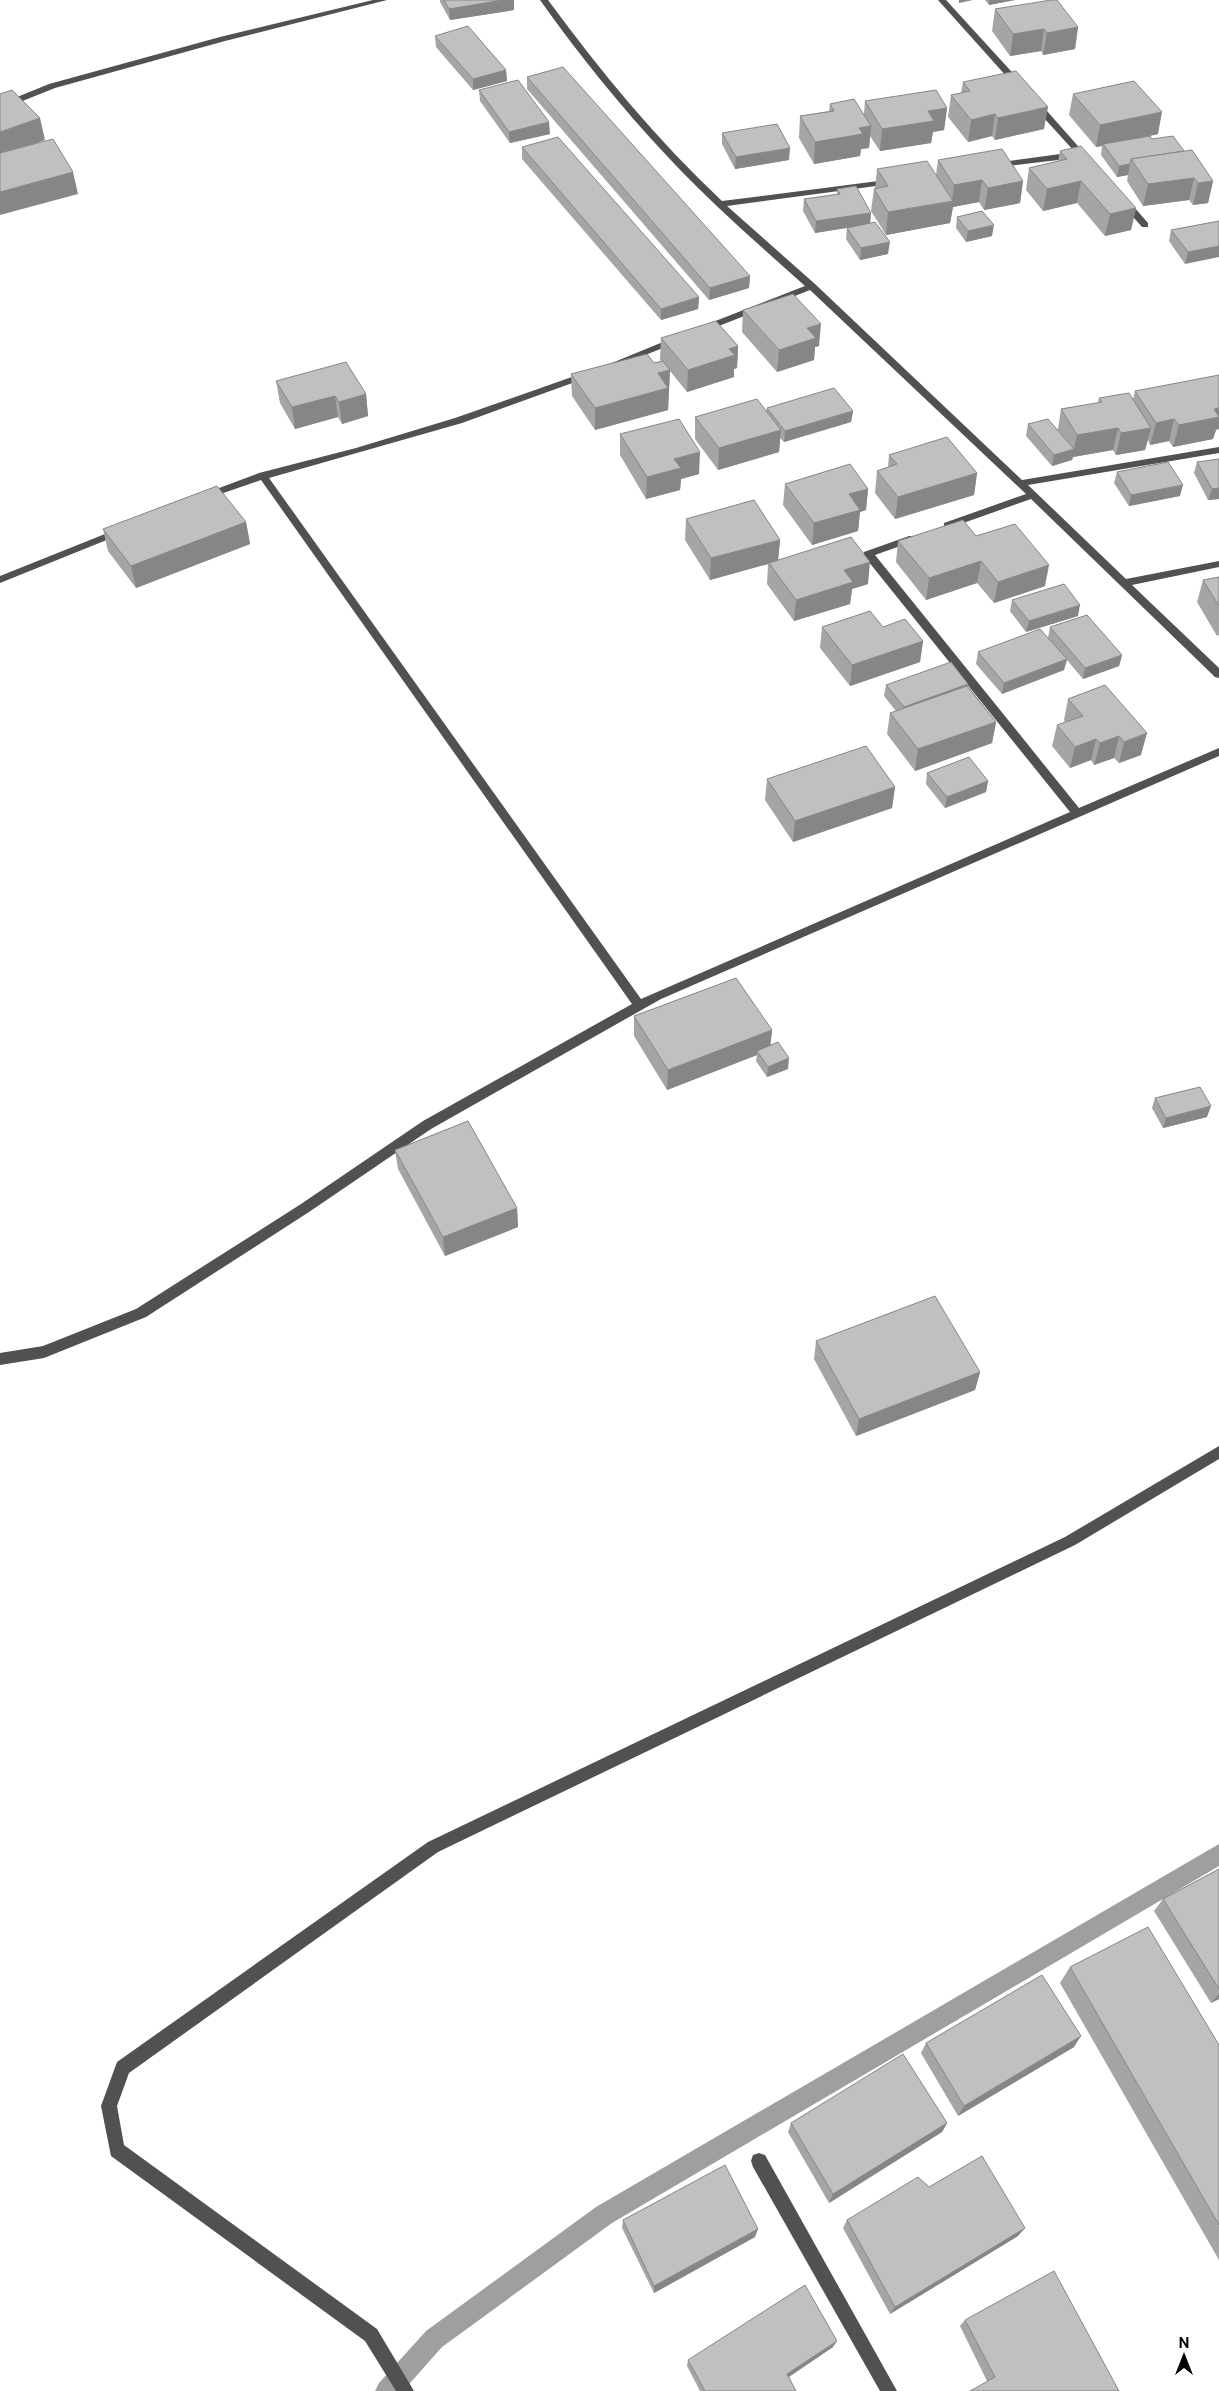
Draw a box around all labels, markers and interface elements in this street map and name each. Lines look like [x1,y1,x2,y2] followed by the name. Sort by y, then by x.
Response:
[1159,2331,1209,2381] north arrow
[1179,2335,1189,2351] text: N

